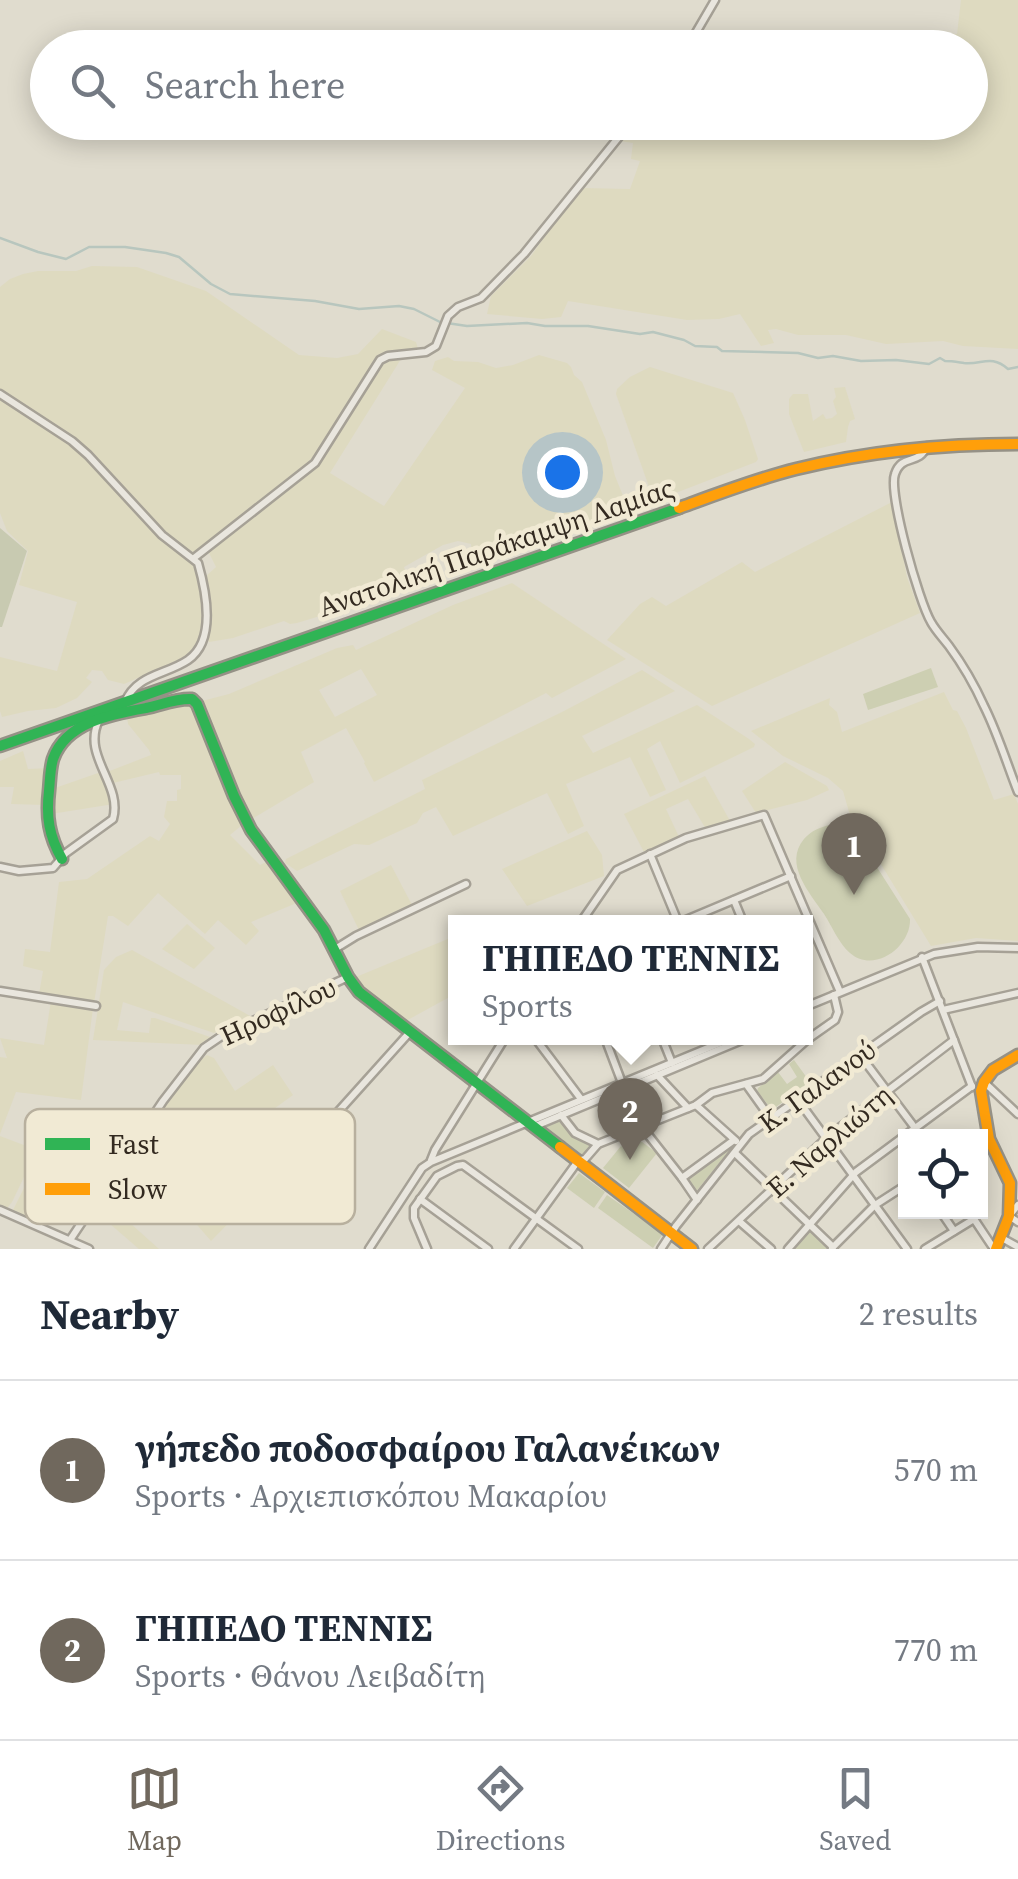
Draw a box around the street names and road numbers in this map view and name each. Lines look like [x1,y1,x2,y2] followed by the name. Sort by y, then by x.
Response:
[313,468,679,626] street label: Ανατολική Παράκαμψη Λαμίας
[214,968,342,1054] street label: Ηροφίλου
[751,1031,883,1141] street label: Κ. Γαλανού
[758,1076,900,1206] street label: Ε. Ναρλιώτη

